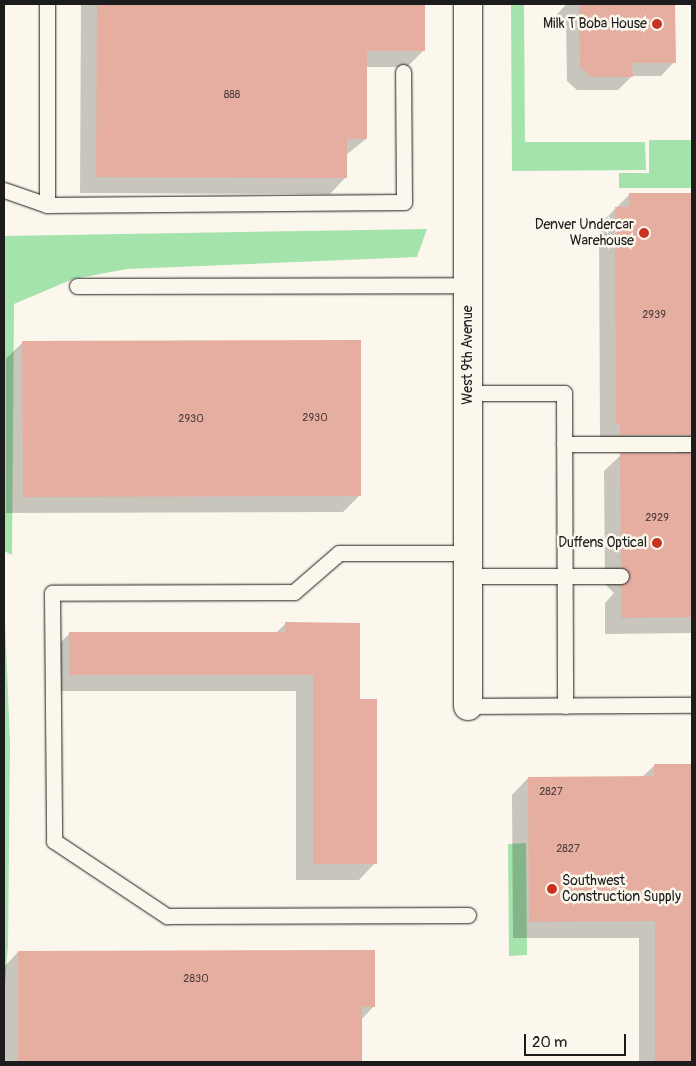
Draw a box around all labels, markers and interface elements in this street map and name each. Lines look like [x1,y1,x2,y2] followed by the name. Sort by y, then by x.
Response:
[543,16,647,32] place label: Milk T Boba House
[651,18,663,30] marker: Milk T Boba House
[224,88,240,102] house number: 888
[535,217,634,250] place label: Denver Undercar Warehouse
[638,227,650,239] marker: Denver Undercar Warehouse
[460,305,476,405] street label: West 9th Avenue
[642,308,666,322] house number: 2939
[302,411,328,425] house number: 2930
[178,412,204,426] house number: 2930
[645,511,669,525] house number: 2929
[558,535,647,551] place label: Duffens Optical
[651,537,663,549] marker: Duffens Optical
[539,785,563,799] house number: 2827
[556,842,580,856] house number: 2827
[562,873,681,906] place label: Southwest Construction Supply
[546,883,558,895] marker: Southwest Construction Supply
[183,972,209,986] house number: 2830
[526,1024,628,1056] scale bar
[532,1033,567,1052] text: 20 m

